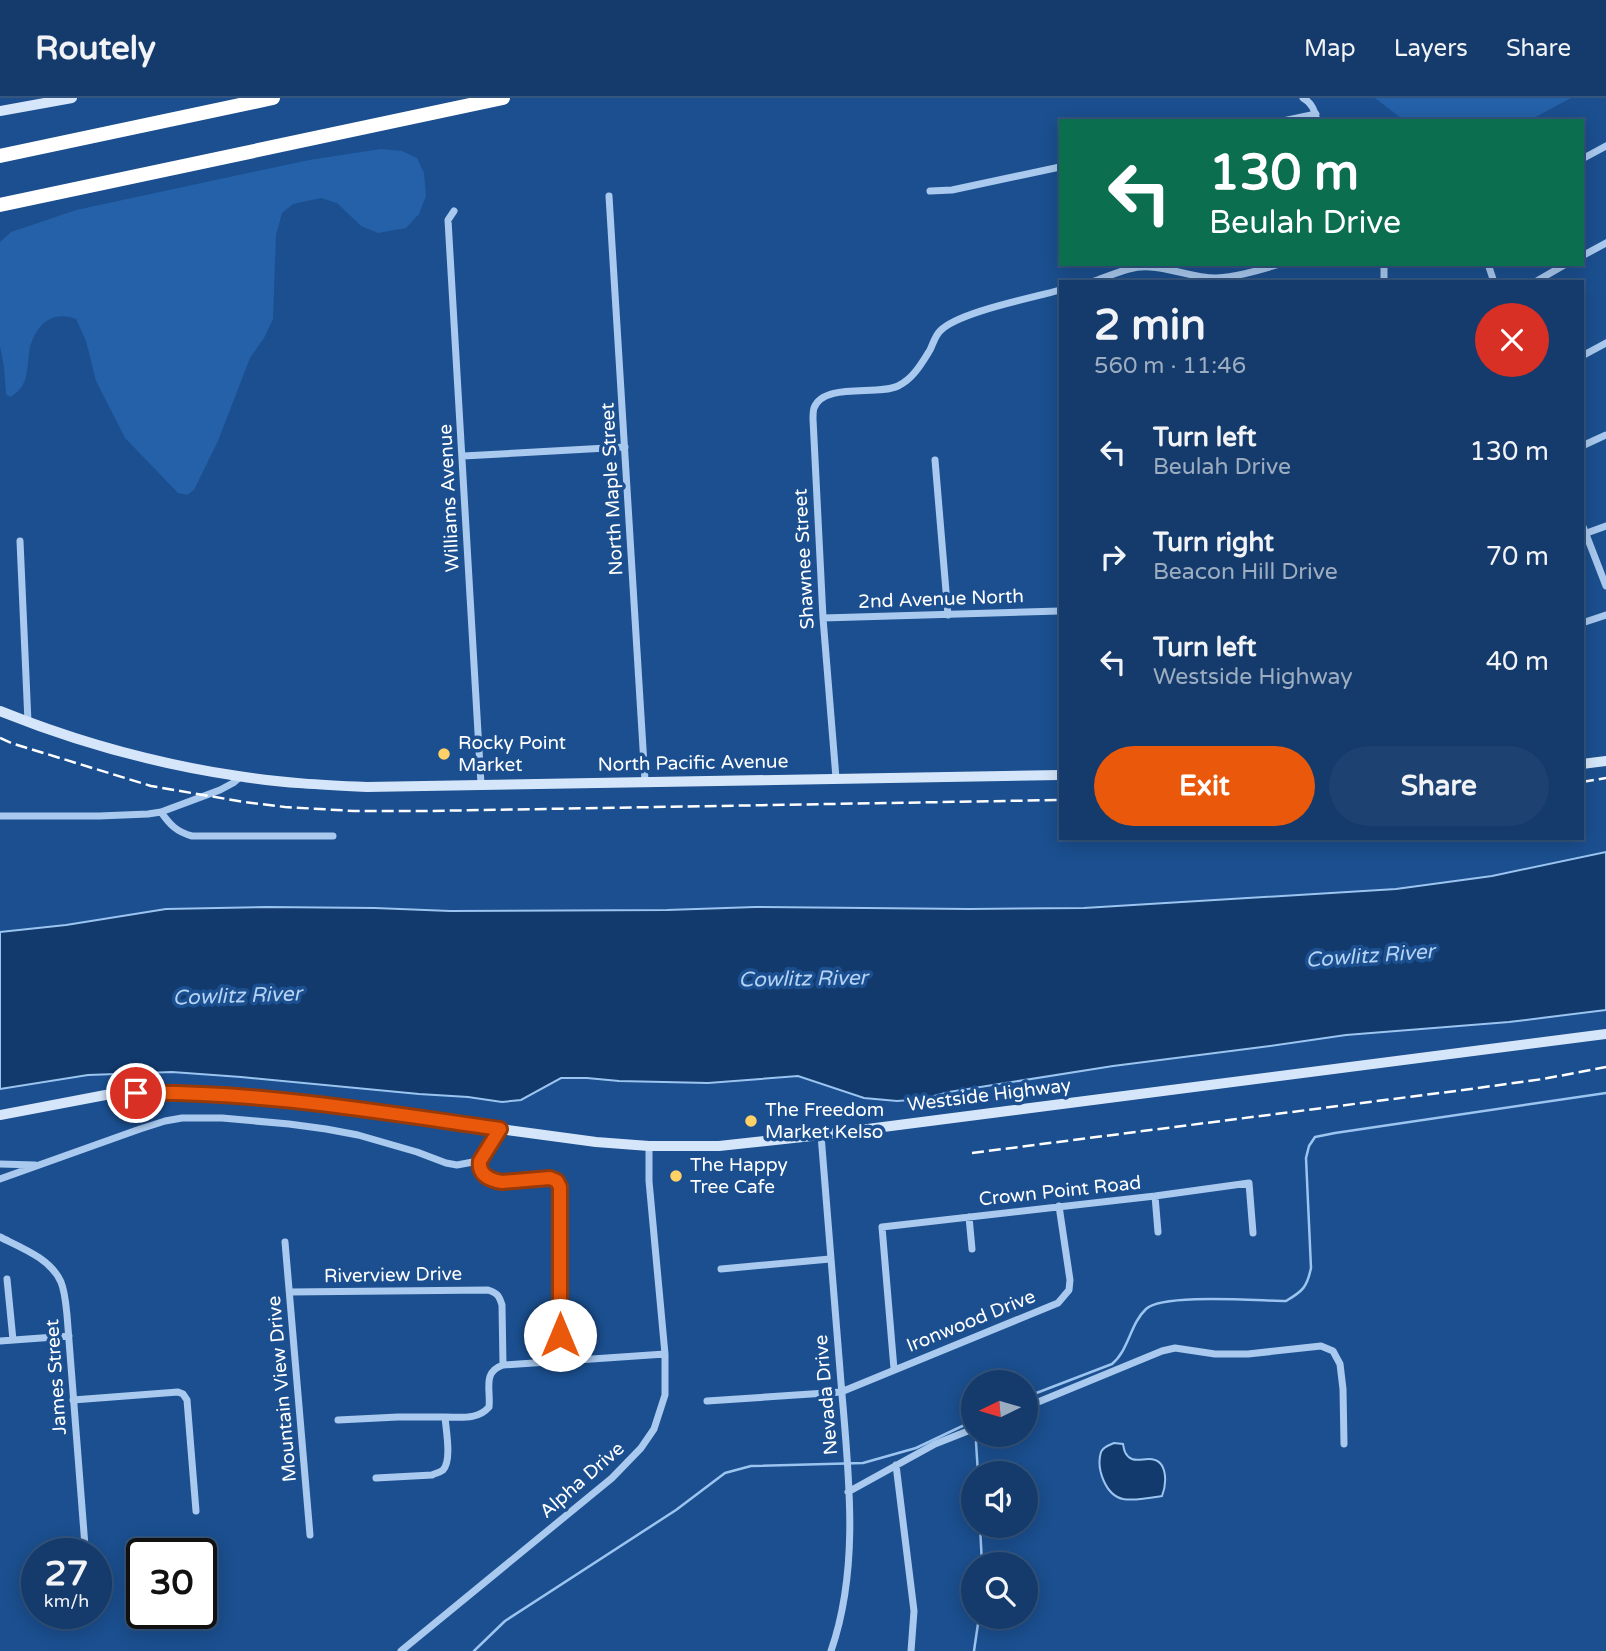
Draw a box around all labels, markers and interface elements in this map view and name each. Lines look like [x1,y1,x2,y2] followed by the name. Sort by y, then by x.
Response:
[35,29,156,68] text: Routely
[1304,34,1356,63] text: Map
[1394,34,1468,63] text: Layers
[1506,34,1571,63] text: Share
[1209,144,1359,203] text: 130 m
[1094,147,1185,238] icon: left
[1209,204,1401,242] text: Beulah Drive
[1094,300,1206,351] text: 2 min
[1475,303,1549,377] button: close
[1094,352,1246,380] text: 560 m · 11:46
[596,402,628,576] street label: North Maple Street
[1153,422,1256,453] text: Turn left
[434,423,464,573] street label: Williams Avenue
[1094,433,1132,471] icon: left
[1469,436,1549,467] text: 130 m
[1153,453,1291,481] text: Beulah Drive
[789,488,819,630] street label: Shawnee Street
[1153,527,1274,558] text: Turn right
[1094,538,1132,576] icon: right
[1486,541,1549,572] text: 70 m
[1153,558,1338,586] text: Beacon Hill Drive
[858,585,1024,613] street label: 2nd Avenue North
[1153,632,1256,663] text: Turn left
[1094,643,1132,681] icon: left
[1486,646,1549,677] text: 40 m
[1153,663,1353,691] text: Westside Highway
[458,732,566,776] place label: Rocky Point Market
[436,746,452,762] marker: Rocky Point Market
[1094,746,1315,826] button: Exit
[1329,746,1549,826] button: Share
[598,750,788,776] street label: North Pacific Avenue
[1305,939,1438,973] water label: Cowlitz River
[738,965,871,993] water label: Cowlitz River
[172,981,305,1011] water label: Cowlitz River
[106,1063,166,1123] pin
[117,1074,155,1112] icon: arrive
[906,1074,1072,1116] street label: Westside Highway
[765,1099,884,1143] place label: The Freedom Market Kelso
[743,1113,759,1129] marker: The Freedom Market Kelso
[690,1154,788,1198] place label: The Happy Tree Cafe
[668,1168,684,1184] marker: The Happy Tree Cafe
[978,1172,1142,1210] street label: Crown Point Road
[324,1263,462,1287] street label: Riverview Drive
[903,1285,1039,1357] street label: Ironwood Drive
[263,1295,301,1483] street label: Mountain View Drive
[523,1298,597,1372] position arrow
[41,1318,71,1436] street label: James Street
[810,1334,842,1456] street label: Nevada Drive
[961,1370,1038,1447] north arrow
[961,1370,1038,1629] map controls
[535,1437,629,1523] street label: Alpha Drive
[961,1461,1038,1538] button: sound
[126,1538,217,1629] speed limit sign: 30
[961,1552,1038,1629] button: search
[45,1553,88,1595] text: 27
[44,1590,89,1612] text: km/h

